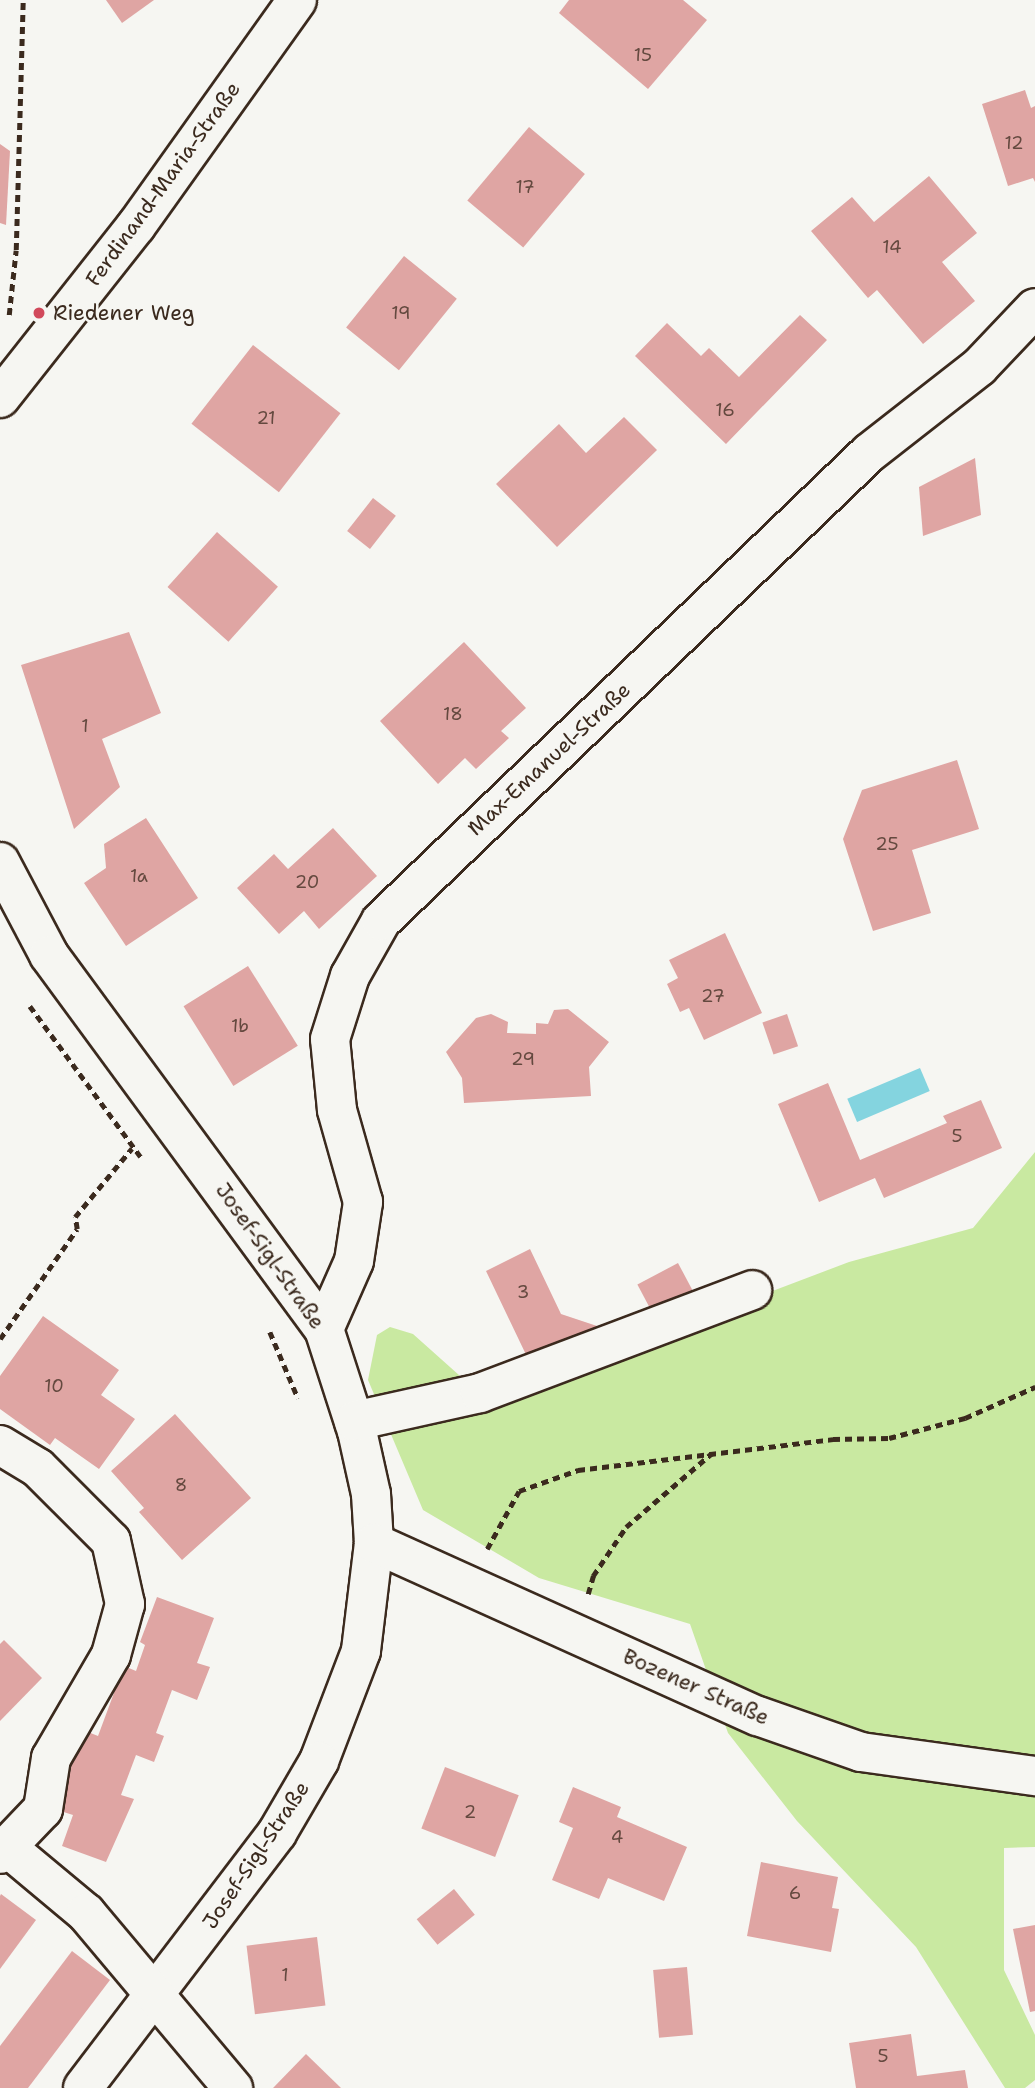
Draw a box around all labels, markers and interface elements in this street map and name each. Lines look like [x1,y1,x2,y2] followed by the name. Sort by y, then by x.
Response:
[634,44,652,66] house number: 15
[80,77,246,291] street label: Ferdinand-Maria-Straße
[1004,132,1024,154] house number: 12
[515,176,535,198] house number: 17
[882,236,902,258] house number: 14
[53,300,195,326] place label: Riedener Weg
[391,302,411,324] house number: 19
[31,305,47,321] marker: Riedener Weg
[715,399,735,421] house number: 16
[256,407,276,429] house number: 21
[462,677,636,841] street label: Max-Emanuel-Straße
[443,703,463,725] house number: 18
[81,715,89,737] house number: 1
[875,833,899,855] house number: 25
[130,865,148,887] house number: 1a
[295,871,319,893] house number: 20
[701,985,725,1007] house number: 27
[231,1015,249,1037] house number: 1b
[511,1048,535,1070] house number: 29
[951,1125,963,1147] house number: 5
[210,1178,330,1334] street label: Josef-Sigl-Straße
[517,1281,529,1303] house number: 3
[44,1375,64,1397] house number: 10
[175,1474,187,1496] house number: 8
[619,1644,773,1730] street label: Bozener Straße
[197,1776,315,1934] street label: Josef-Sigl-Straße
[464,1801,476,1823] house number: 2
[611,1826,623,1848] house number: 4
[789,1882,801,1904] house number: 6
[281,1964,289,1986] house number: 1
[877,2045,889,2067] house number: 5

